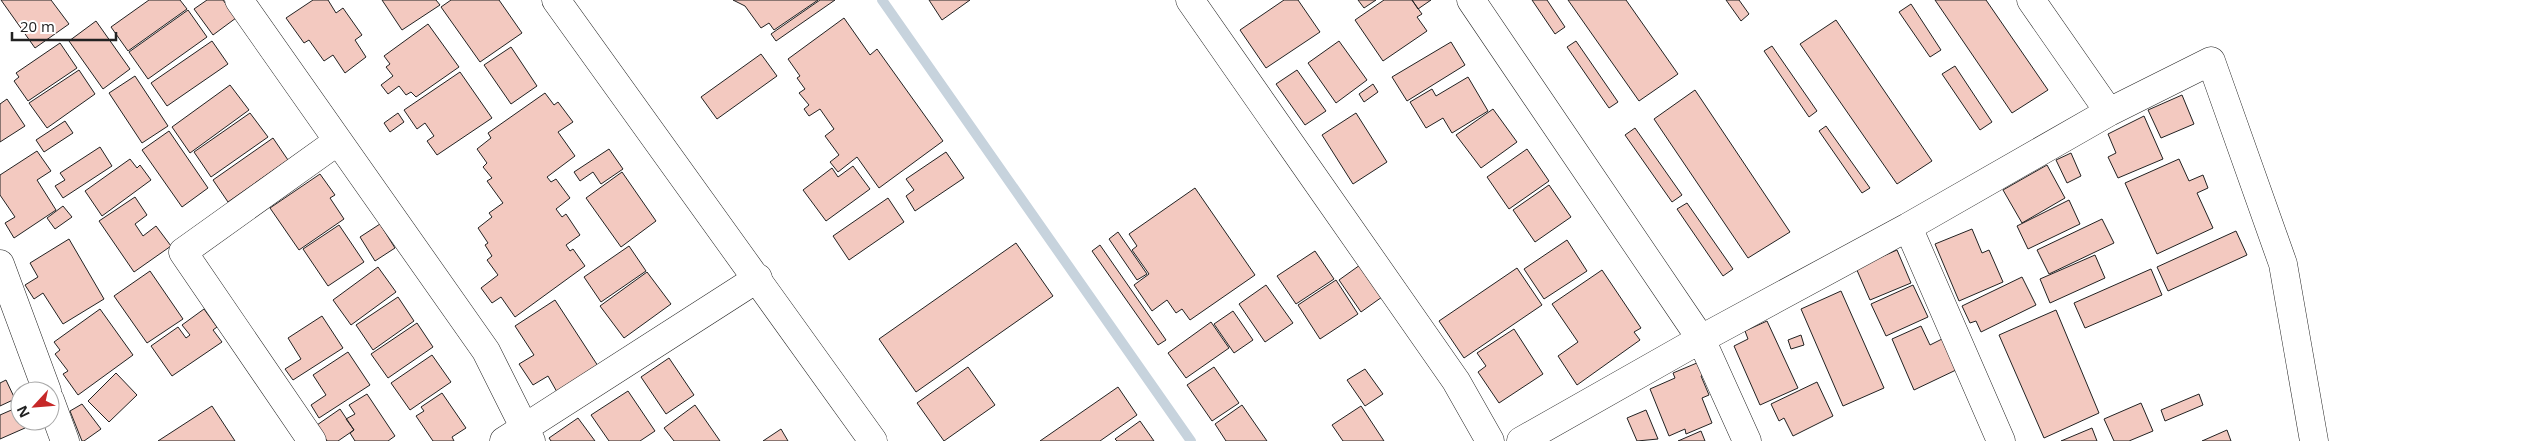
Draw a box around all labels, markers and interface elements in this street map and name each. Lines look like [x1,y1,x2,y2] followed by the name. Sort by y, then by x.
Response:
[12,10,116,42] scale bar
[20,16,55,36] text: 20 m
[10,381,60,431] north arrow
[12,403,34,421] text: N

